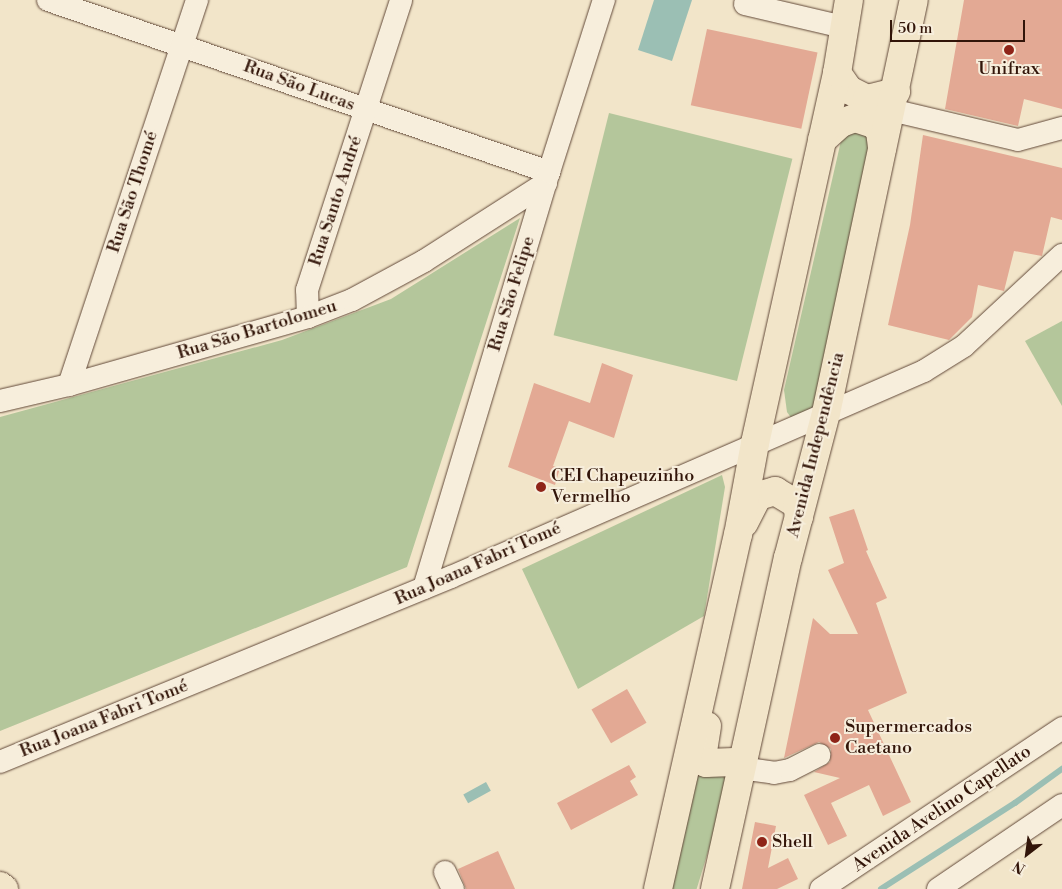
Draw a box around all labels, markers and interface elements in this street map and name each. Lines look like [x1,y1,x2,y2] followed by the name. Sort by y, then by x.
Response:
[892,10,1027,42] scale bar
[898,19,932,38] text: 50 m
[1003,44,1015,56] marker: Unifrax
[240,56,358,116] street label: Rua São Lucas
[978,58,1040,80] place label: Unifrax
[103,128,163,256] street label: Rua São Thomé
[305,133,367,269] street label: Rua Santo André
[484,234,540,354] street label: Rua São Felipe
[175,295,339,365] street label: Rua São Bartolomeu
[783,350,849,540] street label: Avenida Independência
[551,466,694,508] place label: CEI Chapeuzinho Vermelho
[535,481,547,493] marker: CEI Chapeuzinho Vermelho
[391,518,565,610] street label: Rua Joana Fabri Tomé
[17,675,191,763] street label: Rua Joana Fabri Tomé
[845,717,972,760] place label: Supermercados Caetano
[829,732,841,744] marker: Supermercados Caetano
[848,741,1036,877] street label: Avenida Avelino Capellato
[1002,829,1052,879] north arrow
[772,831,813,853] place label: Shell
[756,836,768,848] marker: Shell
[1010,856,1029,878] text: N

